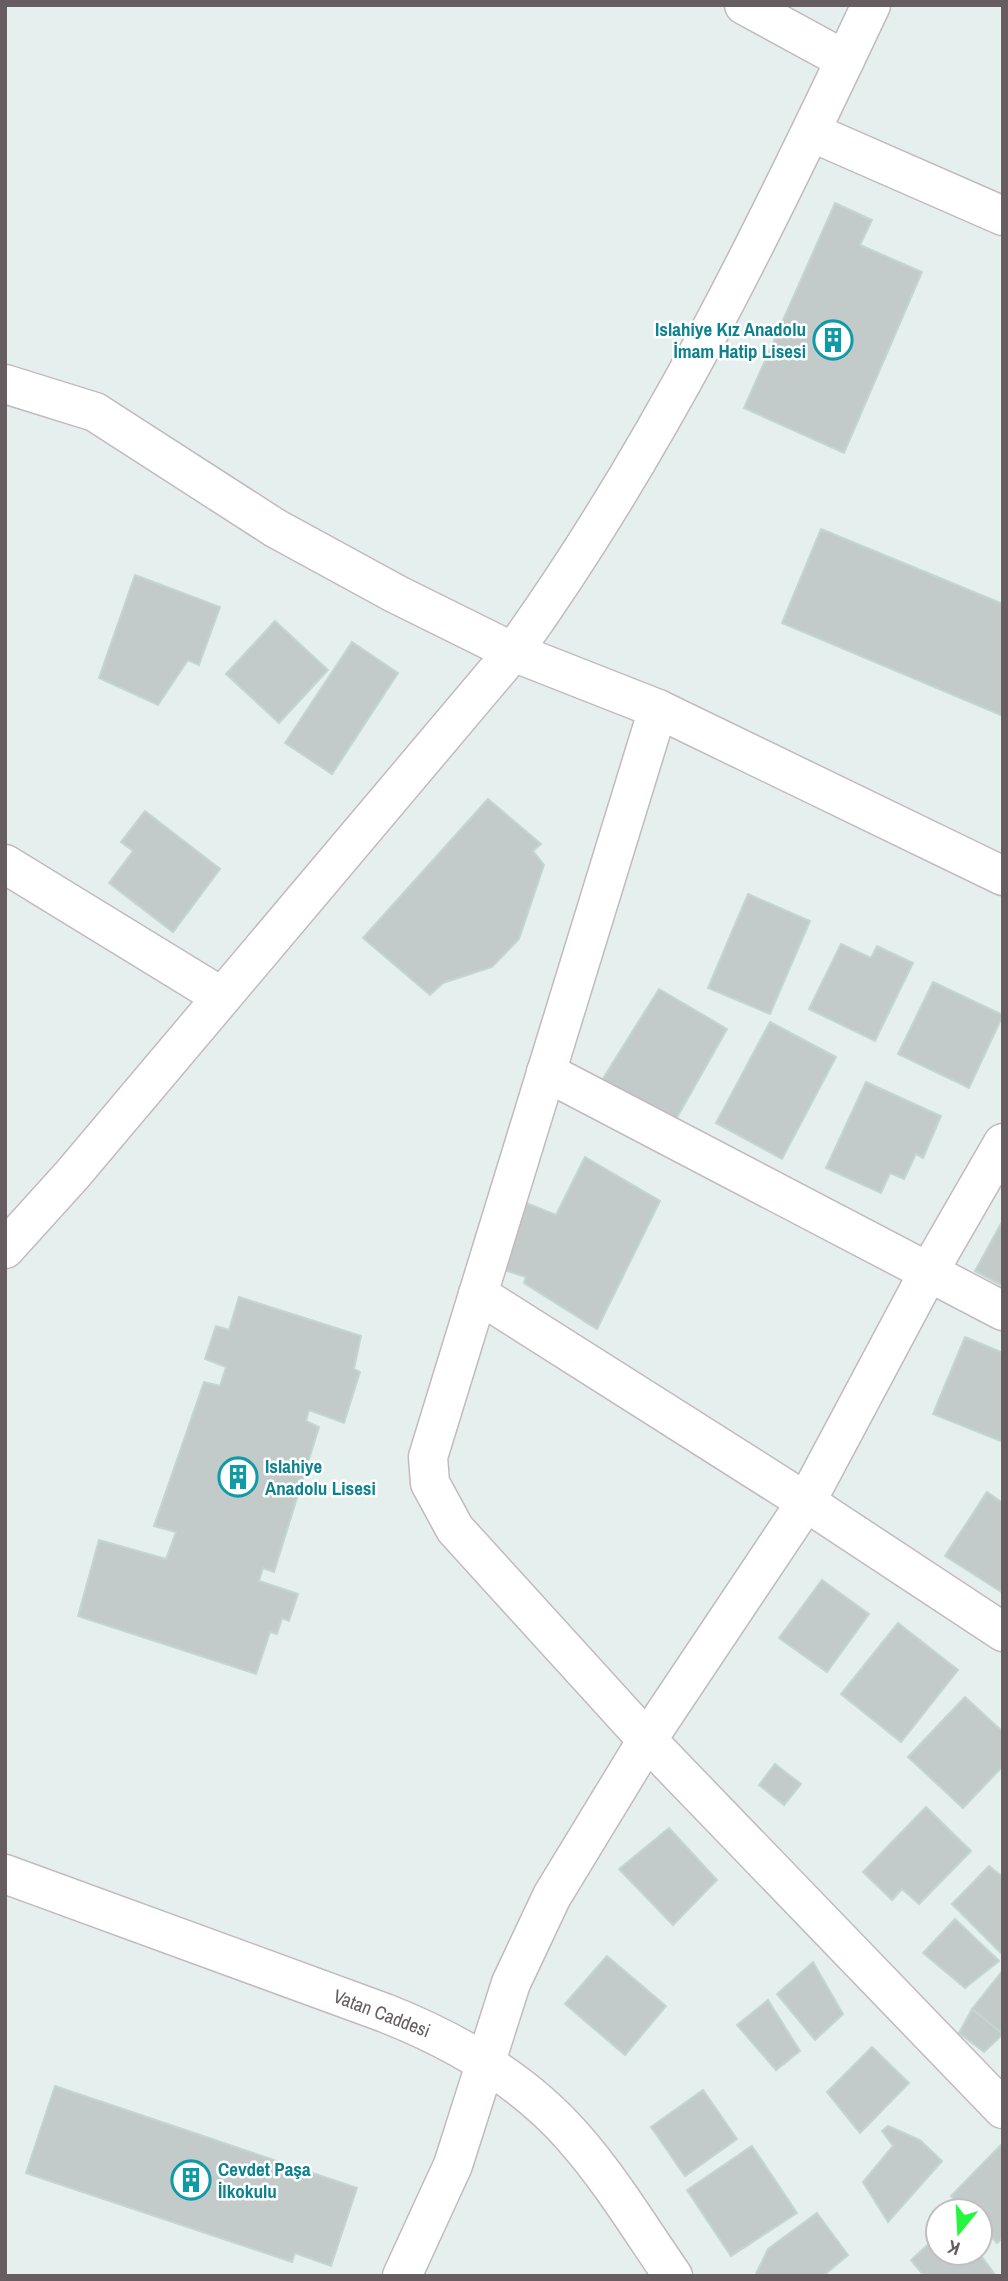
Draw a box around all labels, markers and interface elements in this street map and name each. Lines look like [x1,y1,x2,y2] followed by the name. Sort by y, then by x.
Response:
[655,316,806,364] place label: Islahiye Kız Anadolu İmam Hatip Lisesi
[812,319,854,361] building icon: Islahiye Kız Anadolu İmam Hatip Lisesi
[265,1453,376,1501] place label: Islahiye Anadolu Lisesi
[217,1456,259,1498] building icon: Islahiye Anadolu Lisesi
[330,1983,434,2043] street label: Vatan Caddesi
[218,2156,311,2204] place label: Cevdet Paşa İlkokulu
[170,2159,212,2201] building icon: Cevdet Paşa İlkokulu
[924,2197,994,2267] north arrow
[944,2234,963,2262] text: K

